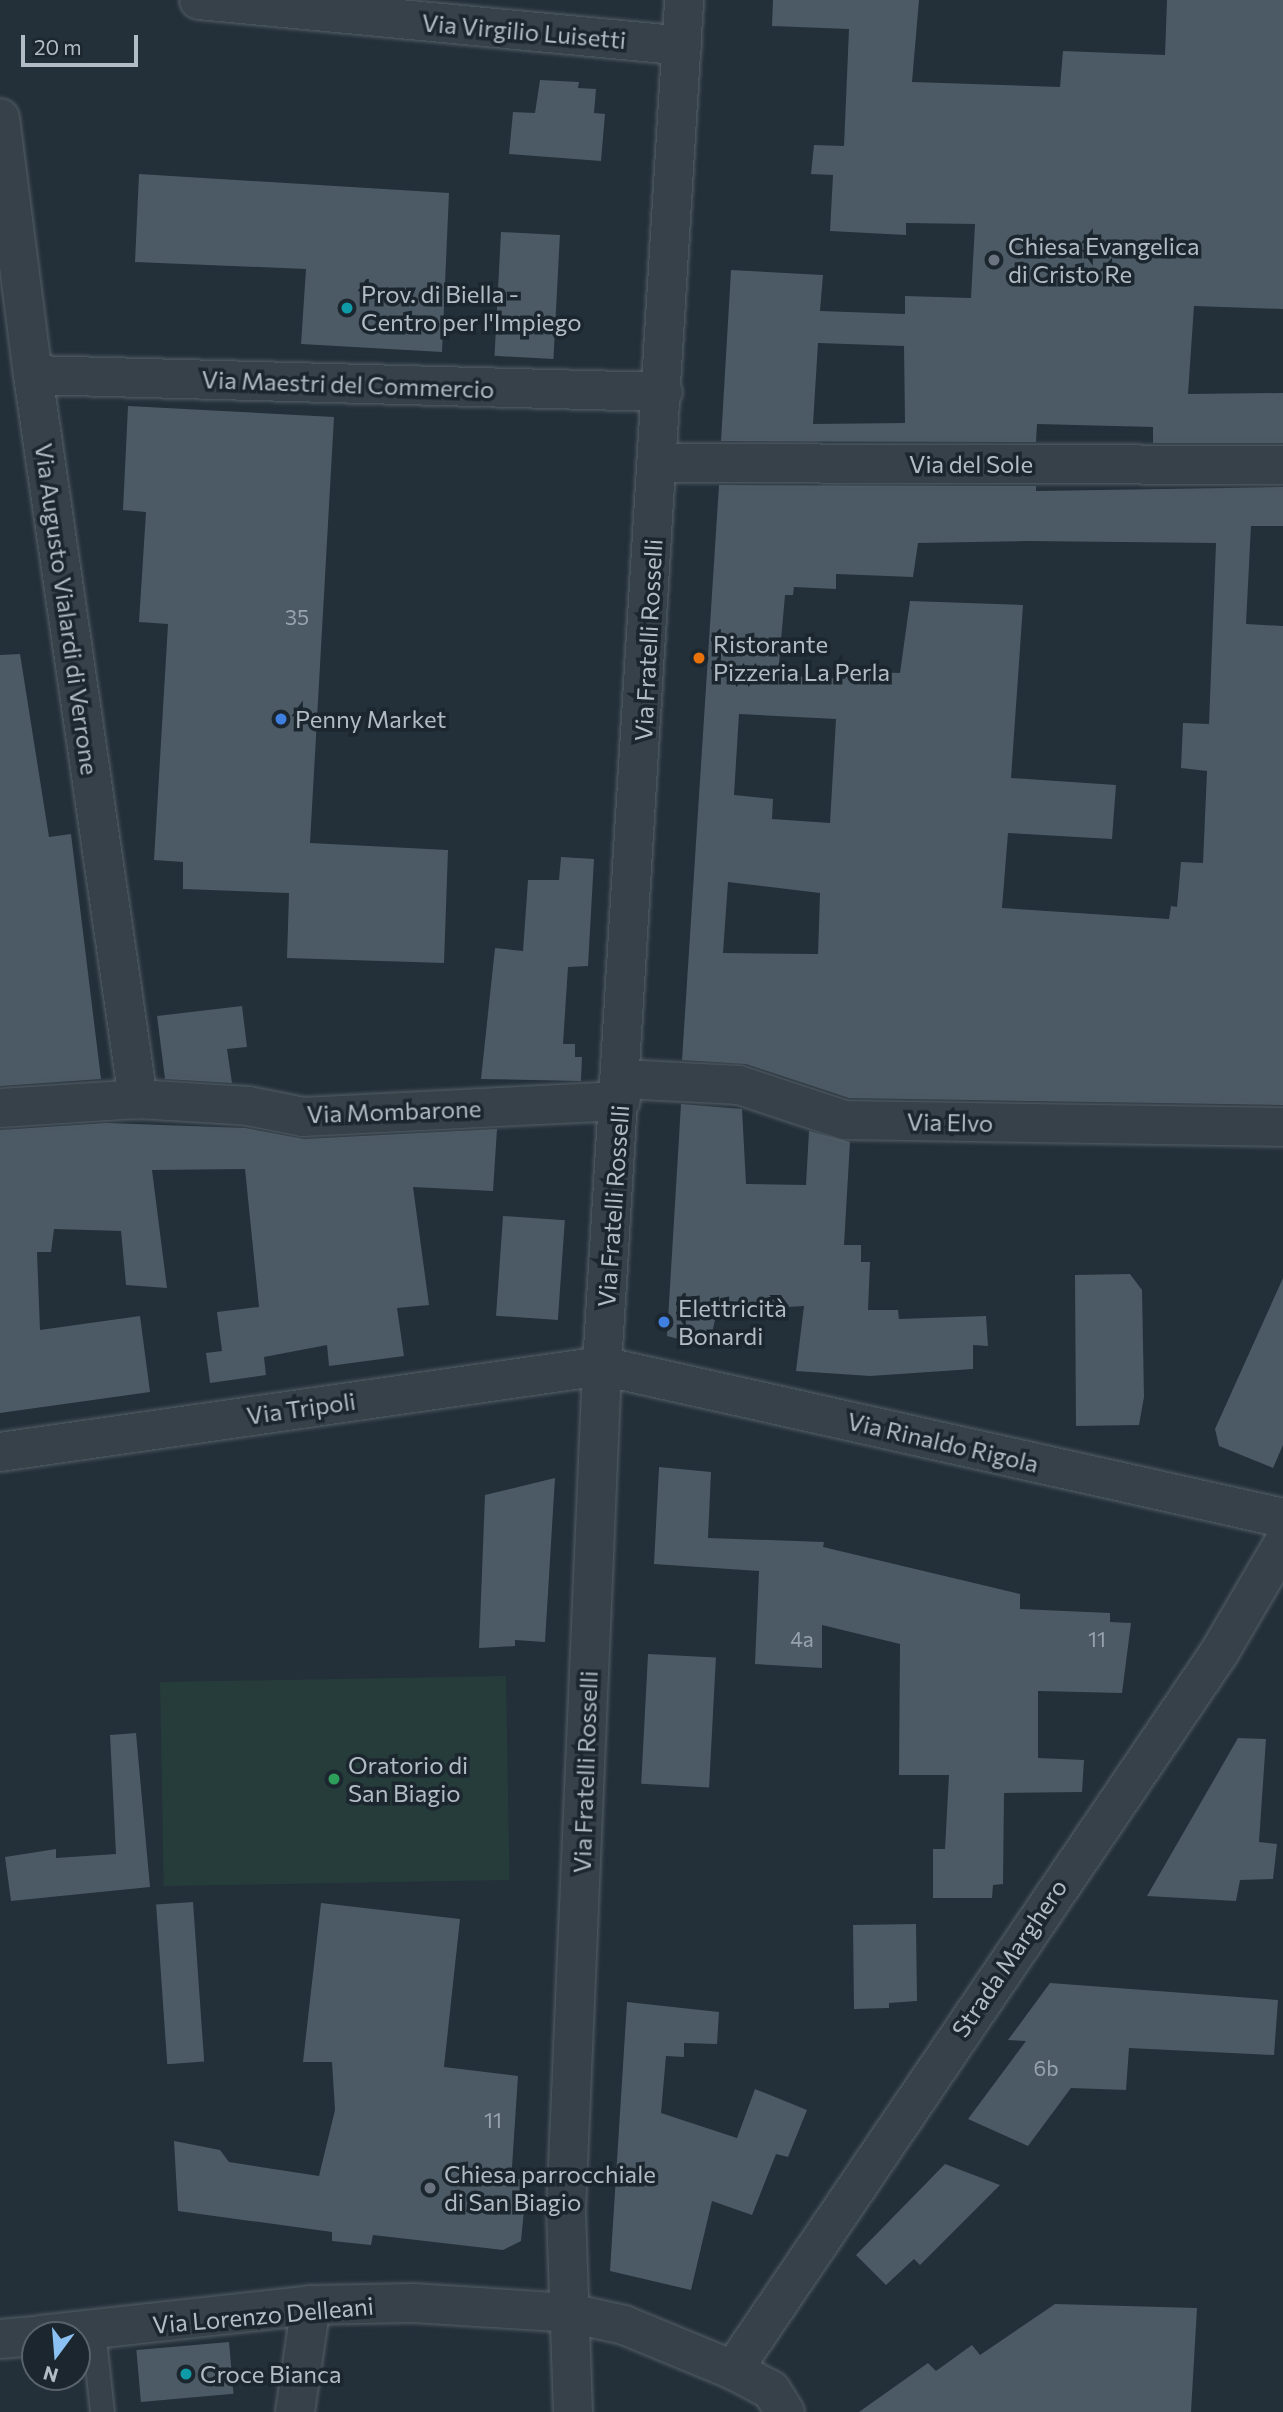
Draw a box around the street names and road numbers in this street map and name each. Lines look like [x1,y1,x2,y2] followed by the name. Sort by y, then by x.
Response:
[421,8,627,54] street label: Via Virgilio Luisetti
[201,364,495,404] street label: Via Maestri del Commercio
[29,441,105,777] street label: Via Augusto Vialardi di Verrone
[909,450,1033,478] street label: Via del Sole
[628,538,668,742] street label: Via Fratelli Rosselli
[306,1094,482,1128] street label: Via Mombarone
[592,1104,634,1308] street label: Via Fratelli Rosselli
[907,1107,993,1137] street label: Via Elvo
[245,1386,357,1430] street label: Via Tripoli
[845,1406,1041,1478] street label: Via Rinaldo Rigola
[567,1670,603,1874] street label: Via Fratelli Rosselli
[946,1874,1072,2042] street label: Strada Marghero
[151,2291,375,2339] street label: Via Lorenzo Delleani

